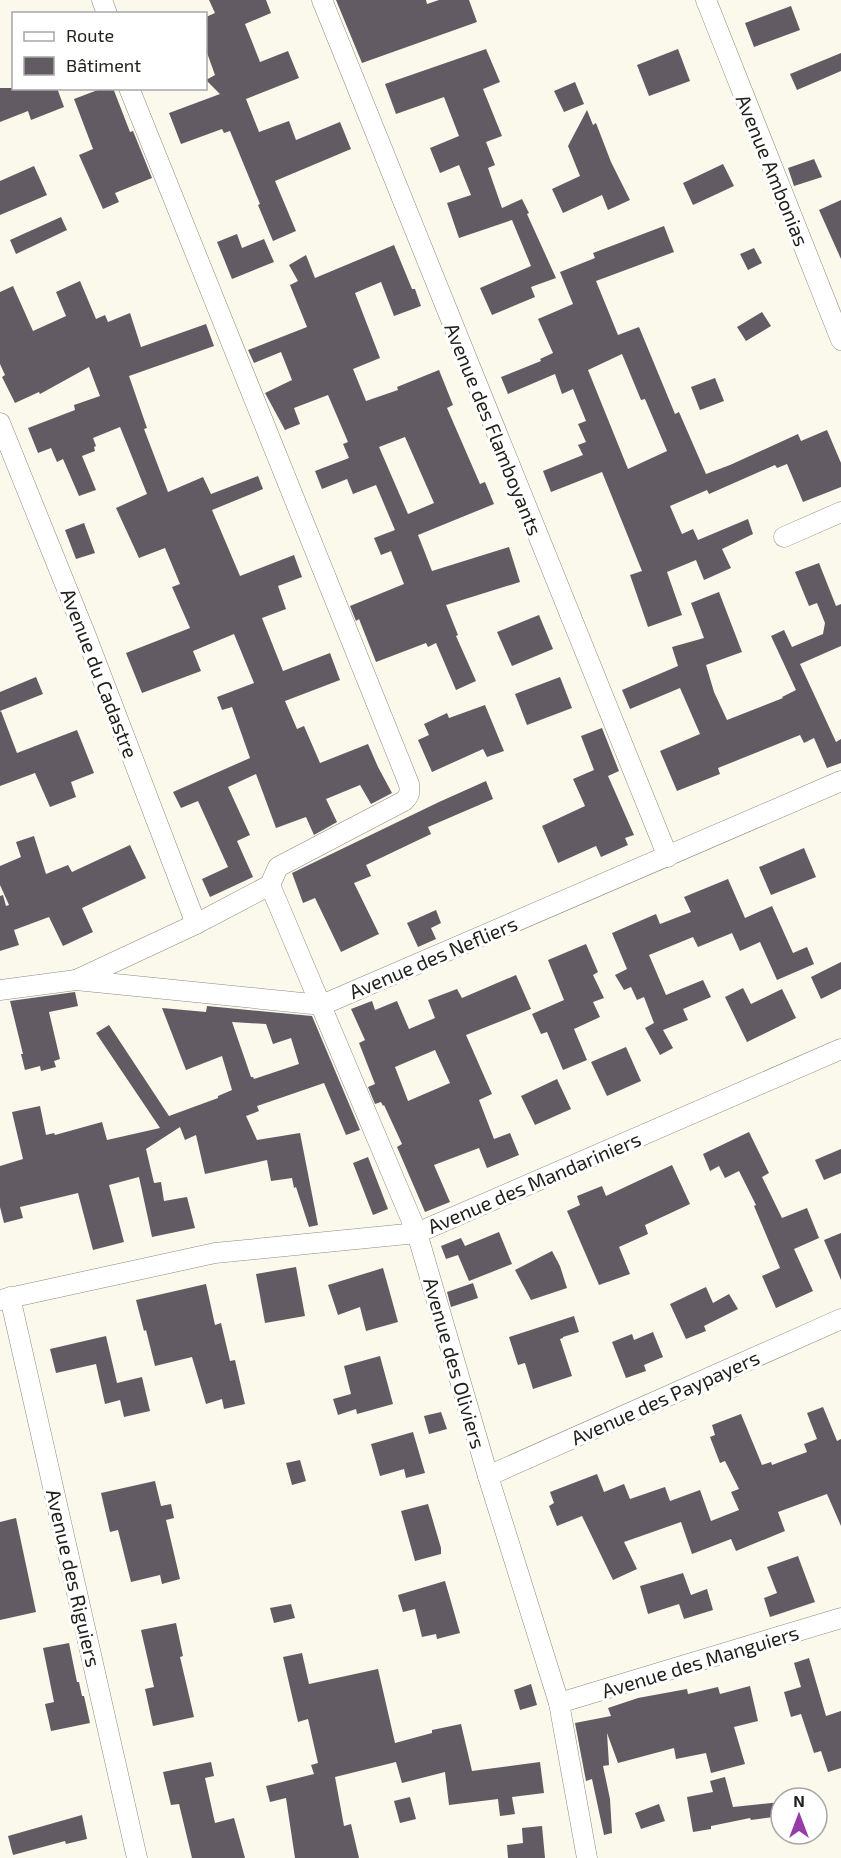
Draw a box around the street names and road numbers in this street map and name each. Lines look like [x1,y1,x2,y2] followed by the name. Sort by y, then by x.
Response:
[732,91,814,249] street label: Avenue Ambonias
[440,319,548,539] street label: Avenue des Flamboyants
[57,585,143,761] street label: Avenue du Cadastre
[345,911,521,1003] street label: Avenue des Nefliers
[424,1126,644,1238] street label: Avenue des Mandariniers
[419,1275,491,1451] street label: Avenue des Oliviers
[567,1345,763,1449] street label: Avenue des Paypayers
[42,1487,106,1669] street label: Avenue des Riguiers
[599,1620,801,1702] street label: Avenue des Manguiers

